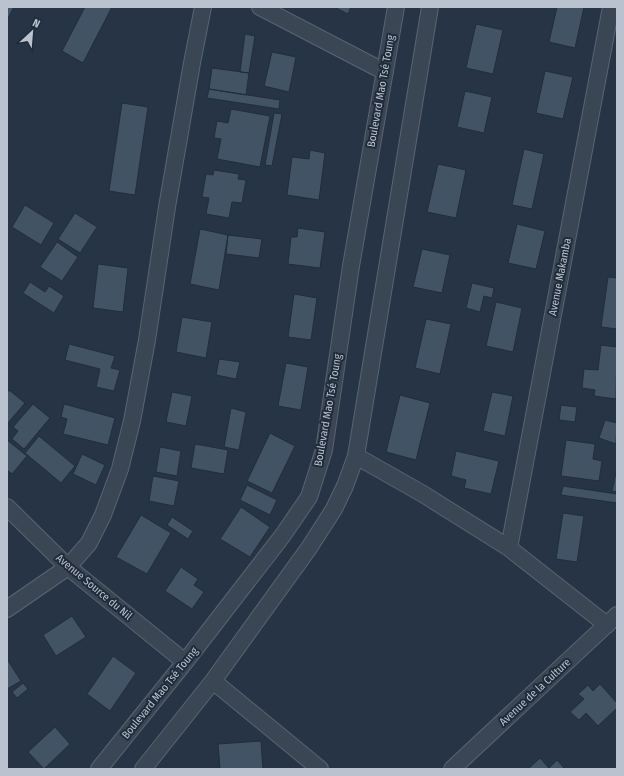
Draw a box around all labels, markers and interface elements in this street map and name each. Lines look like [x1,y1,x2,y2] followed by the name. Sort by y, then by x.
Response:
[12,12,52,52] north arrow
[30,16,42,31] text: N
[365,33,397,148] street label: Boulevard Mao Tsé Toung
[546,237,574,317] street label: Avenue Makamba
[312,352,344,467] street label: Boulevard Mao Tsé Toung
[53,551,135,623] street label: Avenue Source du Nil
[119,644,201,741] street label: Boulevard Mao Tsé Toung
[497,656,573,728] street label: Avenue de la Culture

